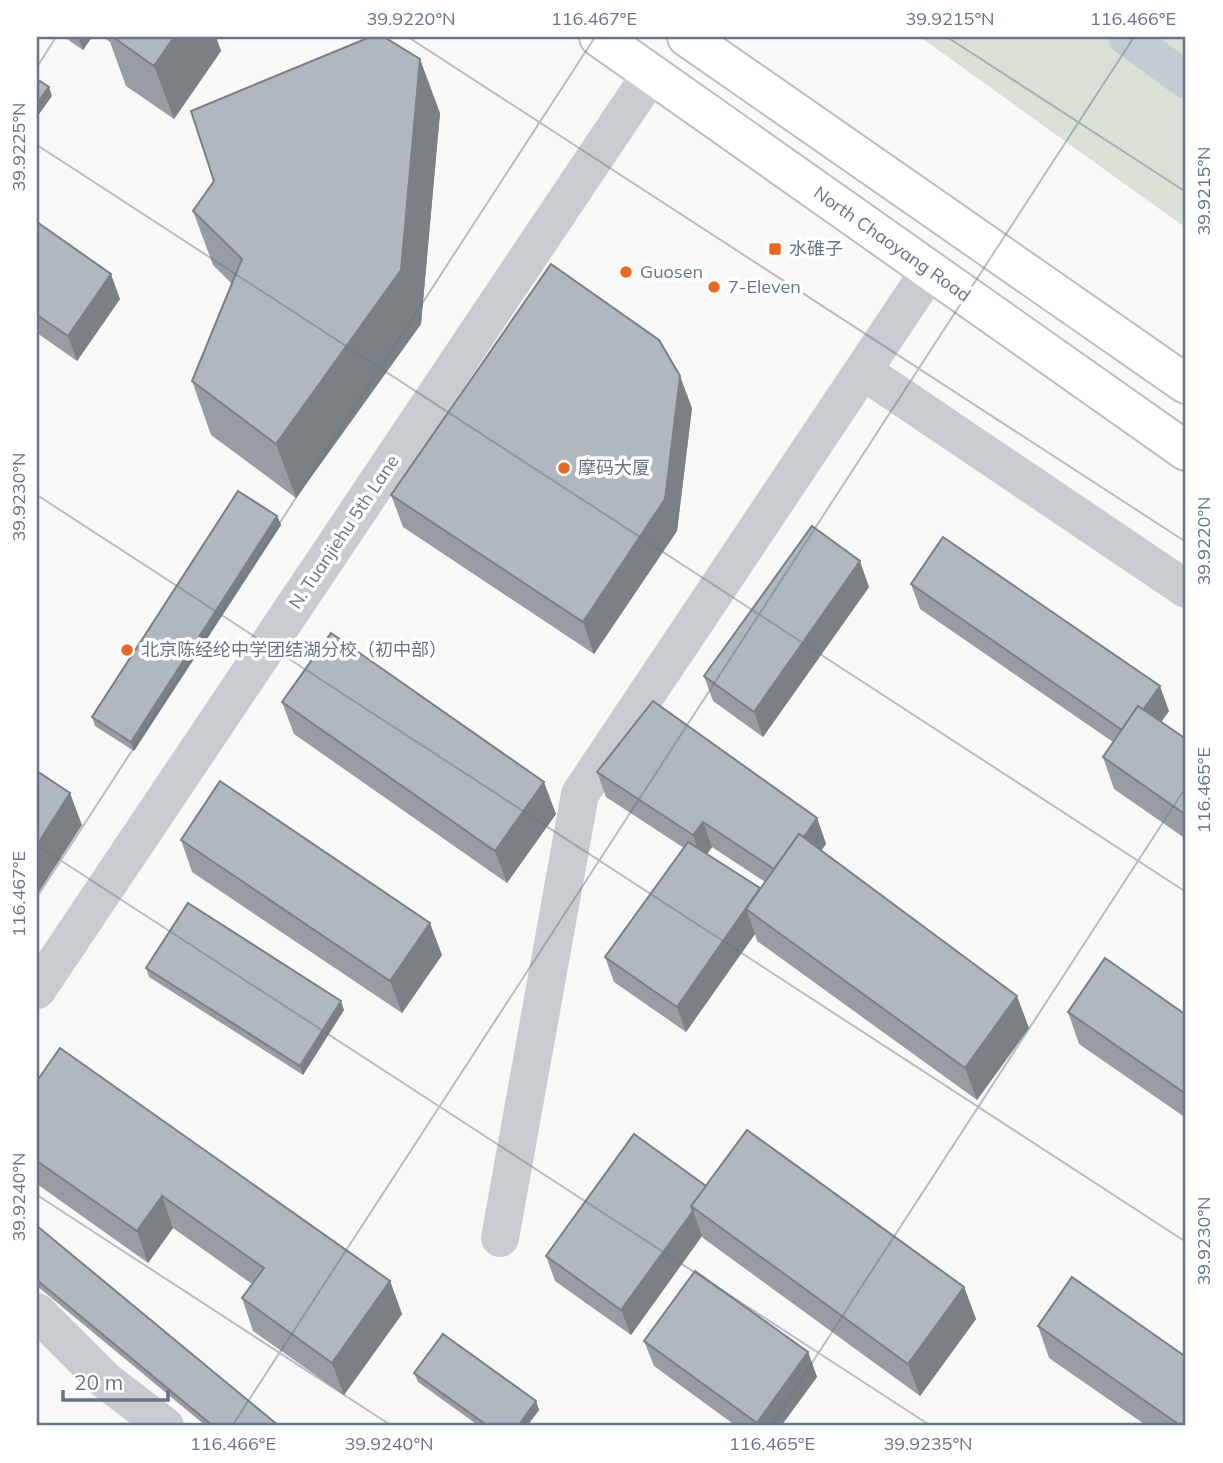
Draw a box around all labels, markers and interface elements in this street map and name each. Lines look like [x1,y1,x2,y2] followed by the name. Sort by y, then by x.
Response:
[366,7,456,30] text: 39.9220°N
[551,7,637,30] text: 116.467°E
[905,7,995,30] text: 39.9215°N
[1090,7,1176,30] text: 116.466°E
[7,102,30,192] text: 39.9225°N
[1192,146,1215,236] text: 39.9215°N
[809,181,975,306] street label: North Chaoyang Road
[789,237,843,260] place label: 水碓子
[767,241,783,257] marker: 水碓子
[640,260,703,283] place label: Guosen
[618,264,634,280] marker: Guosen
[728,275,801,298] place label: 7-Eleven
[706,279,722,295] marker: 7-Eleven
[283,450,404,613] street label: N. Tuanjiehu 5th Lane
[7,452,30,542] text: 39.9230°N
[578,456,650,479] place label: 摩码大厦
[556,460,572,476] marker: 摩码大厦
[1192,496,1215,586] text: 39.9220°N
[141,638,447,661] place label: 北京陈经纶中学团结湖分校（初中部）
[119,642,135,658] marker: 北京陈经纶中学团结湖分校（初中部）
[1192,747,1215,833] text: 116.465°E
[7,851,30,937] text: 116.467°E
[7,1152,30,1242] text: 39.9240°N
[1192,1196,1215,1286] text: 39.9230°N
[63,1358,168,1402] scale bar
[74,1369,123,1395] text: 20 m
[190,1432,276,1455] text: 116.466°E
[344,1432,434,1455] text: 39.9240°N
[729,1432,815,1455] text: 116.465°E
[883,1432,973,1455] text: 39.9235°N

